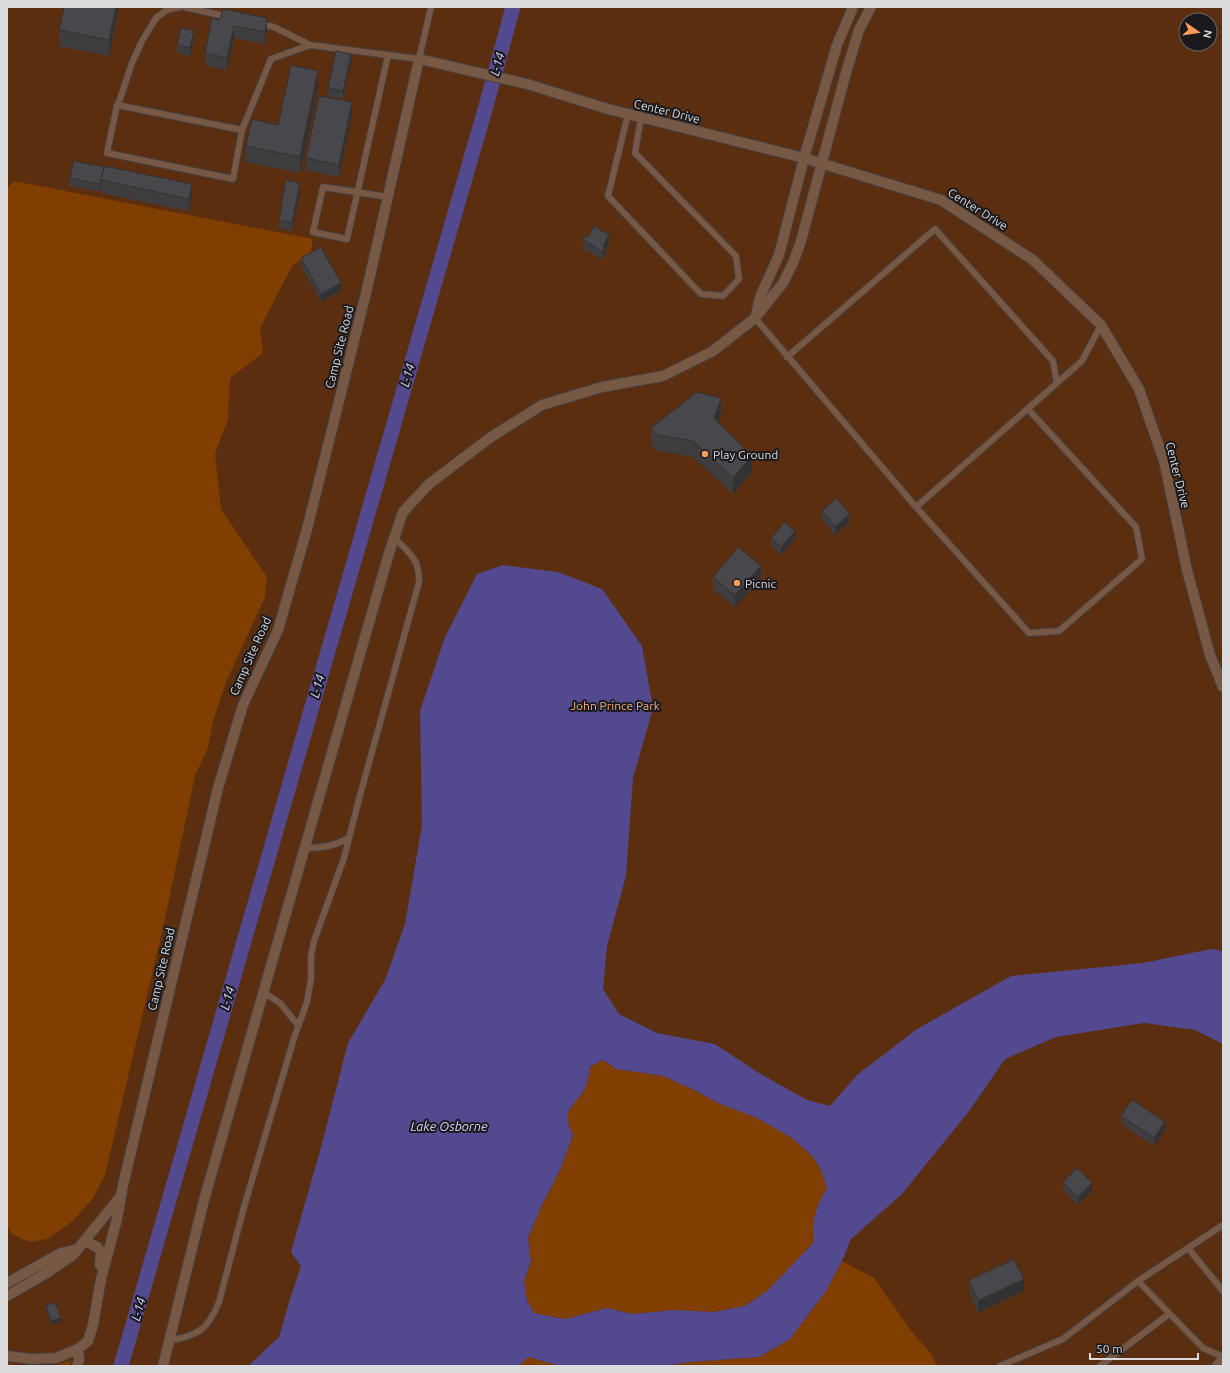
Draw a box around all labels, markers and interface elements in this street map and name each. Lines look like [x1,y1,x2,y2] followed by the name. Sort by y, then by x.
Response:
[1178,12,1218,52] north arrow
[1201,29,1215,40] text: N
[487,51,507,77] water label: L-14
[633,96,701,126] street label: Center Drive
[946,186,1010,232] street label: Center Drive
[322,304,356,390] street label: Camp Site Road
[397,362,417,388] water label: L-14
[1163,441,1193,509] street label: Center Drive
[713,448,778,461] place label: Play Ground
[700,449,710,459] marker: Play Ground
[745,577,776,590] place label: Picnic
[732,578,742,588] marker: Picnic
[227,615,273,697] street label: Camp Site Road
[307,673,327,699] water label: L-14
[570,699,660,712] park label: John Prince Park
[145,926,177,1012] street label: Camp Site Road
[217,985,237,1011] water label: L-14
[410,1119,488,1133] water label: Lake Osborne
[128,1296,148,1322] water label: L-14
[1090,1335,1198,1361] scale bar
[1096,1342,1123,1355] text: 50 m

